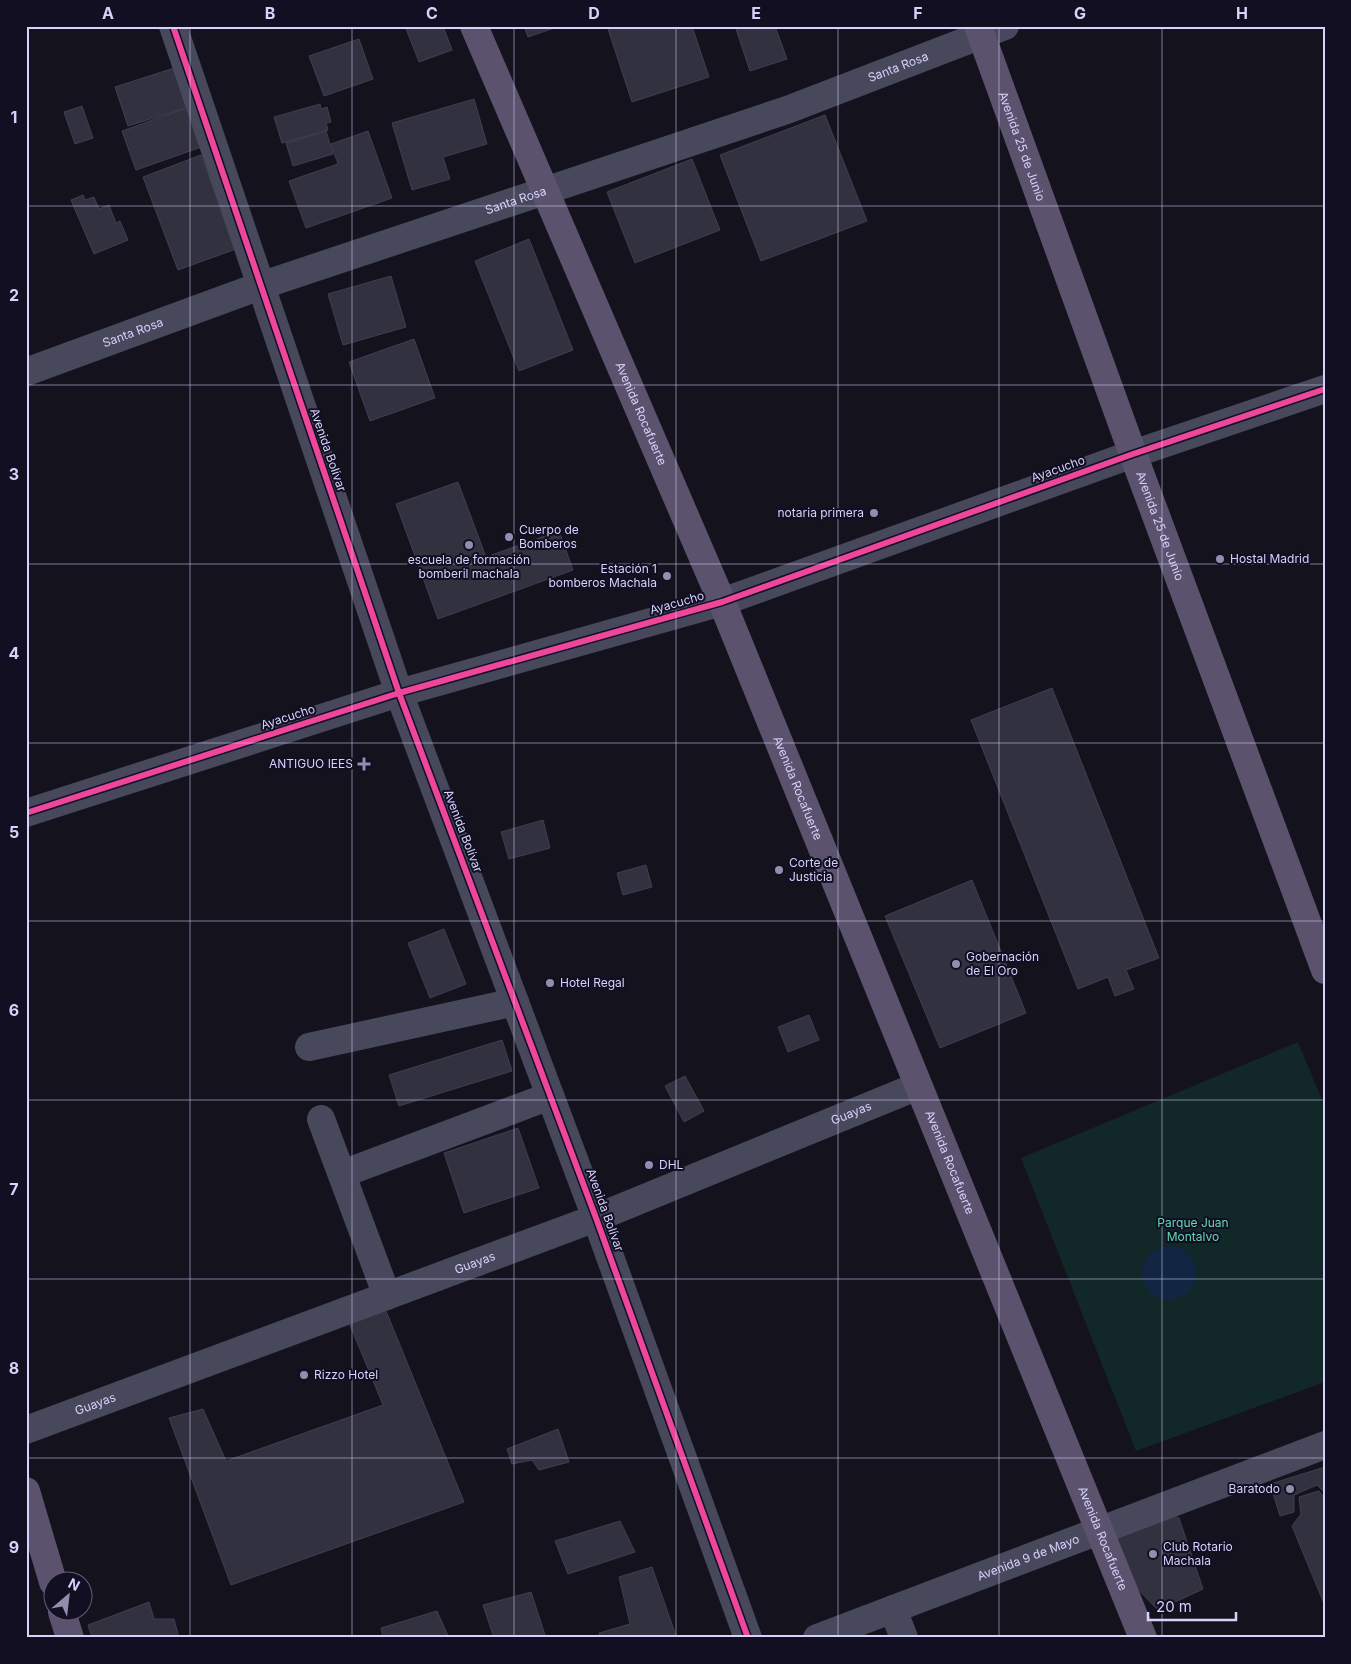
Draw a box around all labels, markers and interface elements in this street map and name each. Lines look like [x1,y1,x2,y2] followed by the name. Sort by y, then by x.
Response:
[102,3,114,23] text: A
[265,3,275,23] text: B
[426,3,438,23] text: C
[588,3,600,23] text: D
[751,3,761,23] text: E
[913,3,923,23] text: F
[1074,3,1086,23] text: G
[1236,3,1248,23] text: H
[866,48,930,85] street label: Santa Rosa
[995,89,1049,203] street label: Avenida 25 de Junio
[11,107,17,127] text: 1
[483,183,548,217] street label: Santa Rosa
[9,285,19,305] text: 2
[100,314,165,350] street label: Santa Rosa
[612,359,670,467] street label: Avenida Rocafuerte
[307,406,350,494] street label: Avenida Bolívar
[1029,452,1087,485] street label: Ayacucho
[9,464,19,484] text: 3
[1133,469,1187,582] street label: Avenida 25 de Junio
[778,505,864,520] place label: notaria primera
[868,507,880,519] marker: notaria primera
[519,522,579,551] place label: Cuerpo de Bomberos
[503,531,515,543] marker: Cuerpo de Bomberos
[463,539,475,551] marker: escuela de formación bomberil machala
[1230,551,1309,566] place label: Hostal Madrid
[408,552,530,581] place label: escuela de formación bomberil machala
[1214,553,1226,565] marker: Hostal Madrid
[548,561,657,590] place label: Estación 1 bomberos Machala
[661,570,673,582] marker: Estación 1 bomberos Machala
[648,588,706,617] street label: Ayacucho
[9,643,20,663] text: 4
[259,701,317,732] street label: Ayacucho
[770,734,826,842] street label: Avenida Rocafuerte
[269,756,353,771] place label: ANTIGUO IEES
[357,757,371,771] marker: ANTIGUO IEES
[441,787,486,875] street label: Avenida Bolívar
[9,822,19,842] text: 5
[789,855,838,884] place label: Corte de Justicia
[773,864,785,876] marker: Corte de Justicia
[966,949,1039,978] place label: Gobernación de El Oro
[950,958,962,970] marker: Gobernación de El Oro
[560,975,625,990] place label: Hotel Regal
[544,977,556,989] marker: Hotel Regal
[9,1000,19,1020] text: 6
[829,1098,874,1128] street label: Guayas
[922,1108,978,1216] street label: Avenida Rocafuerte
[659,1157,684,1172] place label: DHL
[643,1159,655,1171] marker: DHL
[584,1166,628,1254] street label: Avenida Bolívar
[9,1179,19,1199] text: 7
[1157,1215,1229,1244] park label: Parque Juan Montalvo
[452,1248,497,1277] street label: Guayas
[9,1358,19,1378] text: 8
[314,1367,378,1382] place label: Rizzo Hotel
[298,1369,310,1381] marker: Rizzo Hotel
[73,1389,118,1418] street label: Guayas
[1229,1481,1280,1496] place label: Baratodo
[1284,1483,1296,1495] marker: Baratodo
[1075,1484,1131,1593] street label: Avenida Rocafuerte
[975,1531,1081,1583] street label: Avenida 9 de Mayo
[9,1537,19,1557] text: 9
[1163,1539,1233,1568] place label: Club Rotario Machala
[1147,1548,1159,1560] marker: Club Rotario Machala
[42,1572,92,1622] north arrow
[66,1574,83,1594] text: N
[1148,1589,1236,1621] scale bar
[1156,1597,1192,1616] text: 20 m

